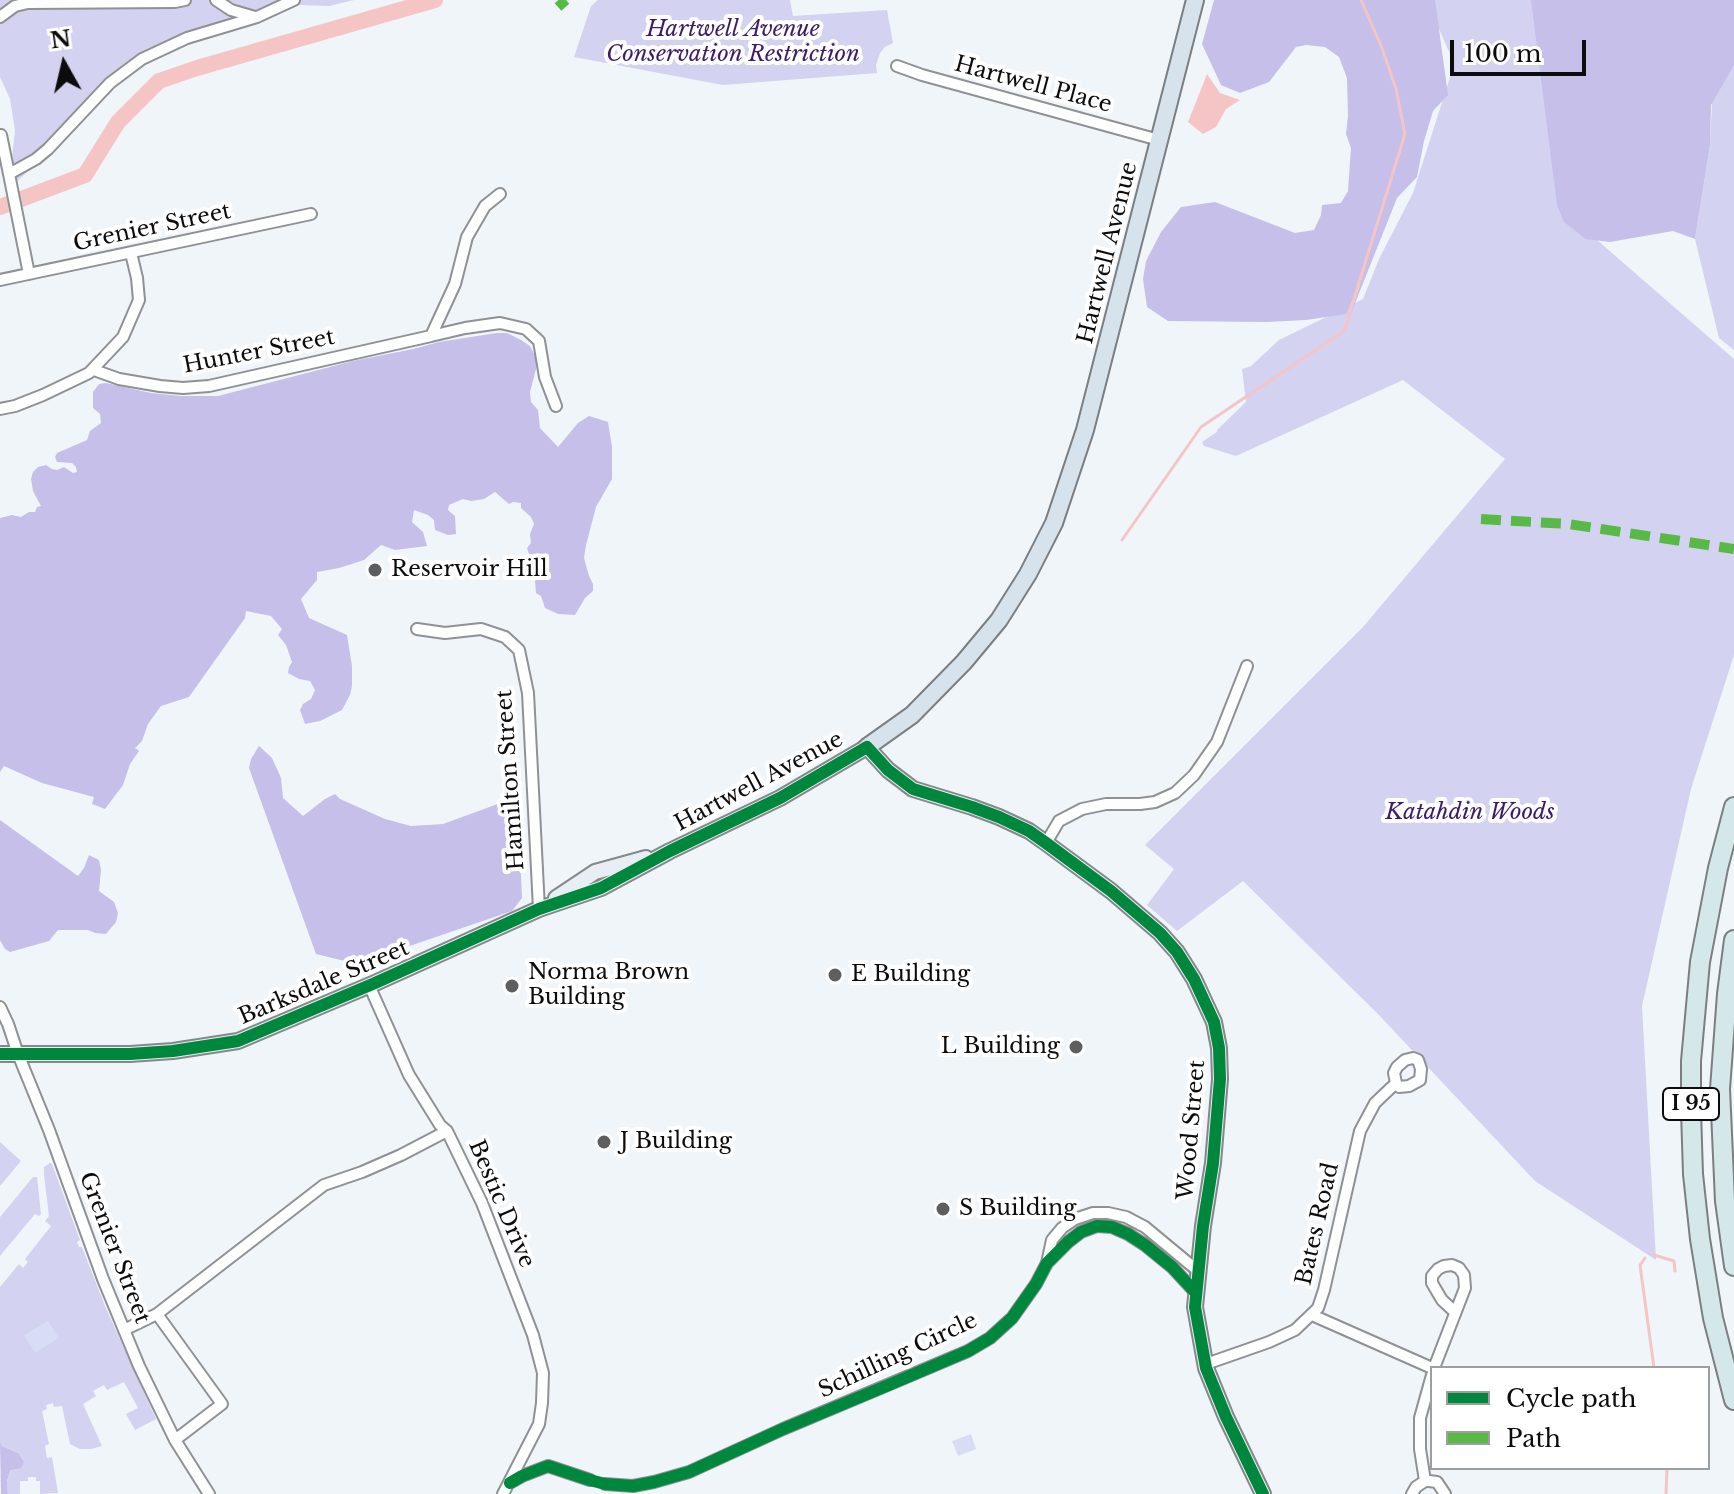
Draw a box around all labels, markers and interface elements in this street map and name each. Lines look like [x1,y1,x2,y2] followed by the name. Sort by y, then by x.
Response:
[606,17,860,68] park label: Hartwell Avenue Conservation Restriction
[24,24,104,104] north arrow
[1454,24,1590,74] scale bar
[48,25,73,55] text: N
[1464,39,1542,68] text: 100 m
[951,51,1115,119] street label: Hartwell Place
[1073,159,1143,347] street label: Hartwell Avenue
[71,198,233,258] street label: Grenier Street
[181,324,337,380] street label: Hunter Street
[391,557,548,583] place label: Reservoir Hill
[366,561,384,579] marker: Reservoir Hill
[492,689,530,871] street label: Hamilton Street
[670,727,848,837] street label: Hartwell Avenue
[1385,800,1555,826] park label: Katahdin Woods
[235,935,413,1031] street label: Barksdale Street
[528,960,689,1012] place label: Norma Brown Building
[851,962,970,988] place label: E Building
[826,966,844,984] marker: E Building
[503,977,521,995] marker: Norma Brown Building
[941,1034,1060,1060] place label: L Building
[1067,1038,1085,1056] marker: L Building
[1173,1059,1211,1201] street label: Wood Street
[1663,1088,1719,1120] road number: I 95
[620,1129,732,1155] place label: J Building
[595,1133,613,1151] marker: J Building
[462,1136,540,1272] street label: Bestic Drive
[1291,1160,1345,1288] street label: Bates Road
[73,1168,155,1328] street label: Grenier Street
[959,1196,1076,1222] place label: S Building
[934,1200,952,1218] marker: S Building
[814,1308,982,1404] street label: Schilling Circle
[1430,1366,1710,1470] legend
[1506,1384,1637,1413] text: Cycle path
[1506,1424,1561,1453] text: Path

